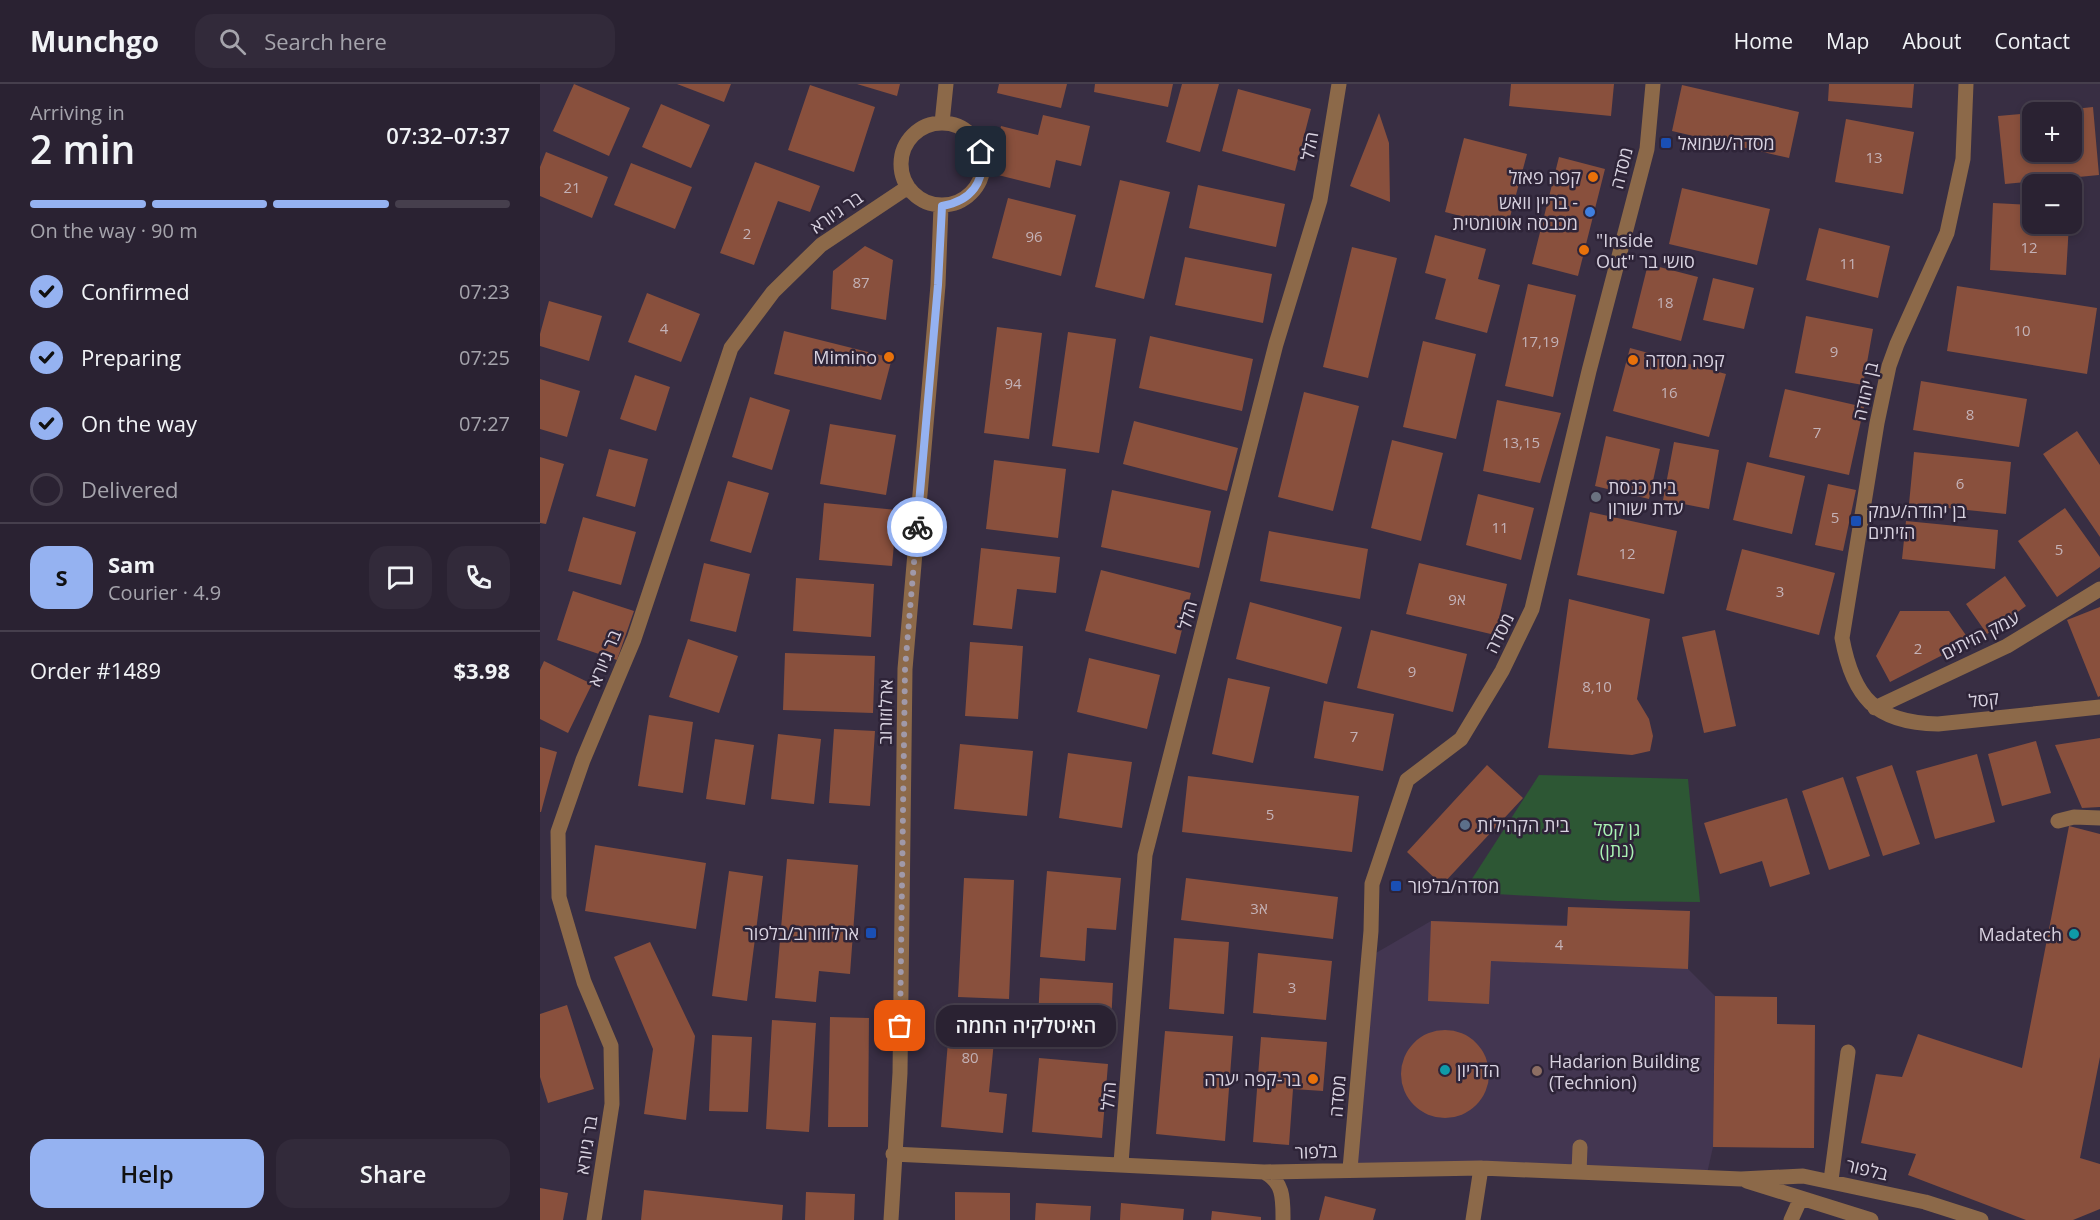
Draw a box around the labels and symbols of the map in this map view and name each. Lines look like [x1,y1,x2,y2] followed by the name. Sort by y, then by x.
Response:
[955,126,1006,177] pin
[1295,130,1323,162] street label: הלל
[1678,131,1775,155] place label: מסדה/שמואל
[1659,136,1673,150] marker: מסדה/שמואל
[1604,145,1638,191] street label: מסדה
[1865,147,1883,167] house number: 13
[1509,165,1581,189] place label: קפה פאזל
[1586,170,1600,184] marker: קפה פאזל
[563,177,581,197] house number: 21
[805,185,867,239] street label: בר גיורא
[1453,190,1578,235] place label: בריין וואש - מכבסה אוטומטית
[1583,205,1597,219] marker: בריין וואש - מכבסה אוטומטית
[743,223,751,243] house number: 2
[1025,226,1043,246] house number: 96
[1596,228,1695,273] place label: "Inside Out" סושי בר
[2020,237,2038,257] house number: 12
[1577,243,1591,257] marker: "Inside Out" סושי בר
[1839,253,1857,273] house number: 11
[852,272,870,292] house number: 87
[1656,292,1674,312] house number: 18
[660,318,669,338] house number: 4
[2013,320,2031,340] house number: 10
[1521,331,1559,351] house number: 17,19
[1830,341,1838,361] house number: 9
[813,345,877,369] place label: Mimino
[1645,348,1725,372] place label: קפה מסדה
[882,350,896,364] marker: Mimino
[1626,353,1640,367] marker: קפה מסדה
[1847,359,1883,423] street label: בן יהודה
[1004,373,1022,393] house number: 94
[1660,382,1678,402] house number: 16
[1966,404,1974,424] house number: 8
[1813,422,1821,442] house number: 7
[1502,432,1540,452] house number: 13,15
[1956,473,1964,493] house number: 6
[1608,475,1684,520] place label: בית כנסת עדת ישורון
[1589,490,1603,504] marker: בית כנסת עדת ישורון
[887,497,947,557] courier
[1868,499,1967,544] place label: בן יהודה/עמק הזיתים
[1831,507,1839,527] house number: 5
[1849,514,1863,528] marker: בן יהודה/עמק הזיתים
[1491,517,1509,537] house number: 11
[2055,539,2063,559] house number: 5
[1618,543,1636,563] house number: 12
[1776,581,1784,601] house number: 3
[1448,589,1466,609] house number: 9א
[1172,598,1202,632] street label: הלל
[1937,605,2023,665] street label: עמק הזיתים
[1479,609,1519,657] street label: מסדה
[582,626,626,690] street label: בר גיורא
[1914,638,1922,658] house number: 2
[1408,661,1416,681] house number: 9
[1582,676,1612,696] house number: 8,10
[872,679,898,745] street label: ארלוזורוב
[1968,685,2001,713] street label: קסל
[1350,726,1358,746] house number: 7
[1266,804,1274,824] house number: 5
[1477,813,1570,837] place label: בית הקהילות
[1594,817,1640,862] park label: גן קסל (נתן)
[1458,818,1472,832] marker: בית הקהילות
[1408,874,1499,898] place label: מסדה/בלפור
[1389,879,1403,893] marker: מסדה/בלפור
[1250,898,1268,918] house number: 3א
[745,921,859,945] place label: ארלוזורוב/בלפור
[1979,922,2062,946] place label: Madatech
[864,926,878,940] marker: ארלוזורוב/בלפור
[2067,927,2081,941] marker: Madatech
[1555,934,1564,954] house number: 4
[1288,977,1296,997] house number: 3
[874,1000,925,1051] pin
[936,1005,1116,1047] callout: האיטלקיה החמה
[961,1047,979,1067] house number: 80
[1549,1049,1700,1094] place label: Hadarion Building (Technion)
[1457,1058,1500,1082] place label: הדריון
[1438,1063,1452,1077] marker: הדריון
[1530,1064,1544,1078] marker: Hadarion Building (Technion)
[1204,1067,1302,1091] place label: בר-קפה יערה
[1306,1072,1320,1086] marker: בר-קפה יערה
[1323,1074,1351,1118] street label: מסדה
[1095,1081,1121,1111] street label: הלל
[570,1113,603,1176] street label: בר גיורא
[1294,1138,1338,1164] street label: בלפור
[1844,1153,1891,1186] street label: בלפור

